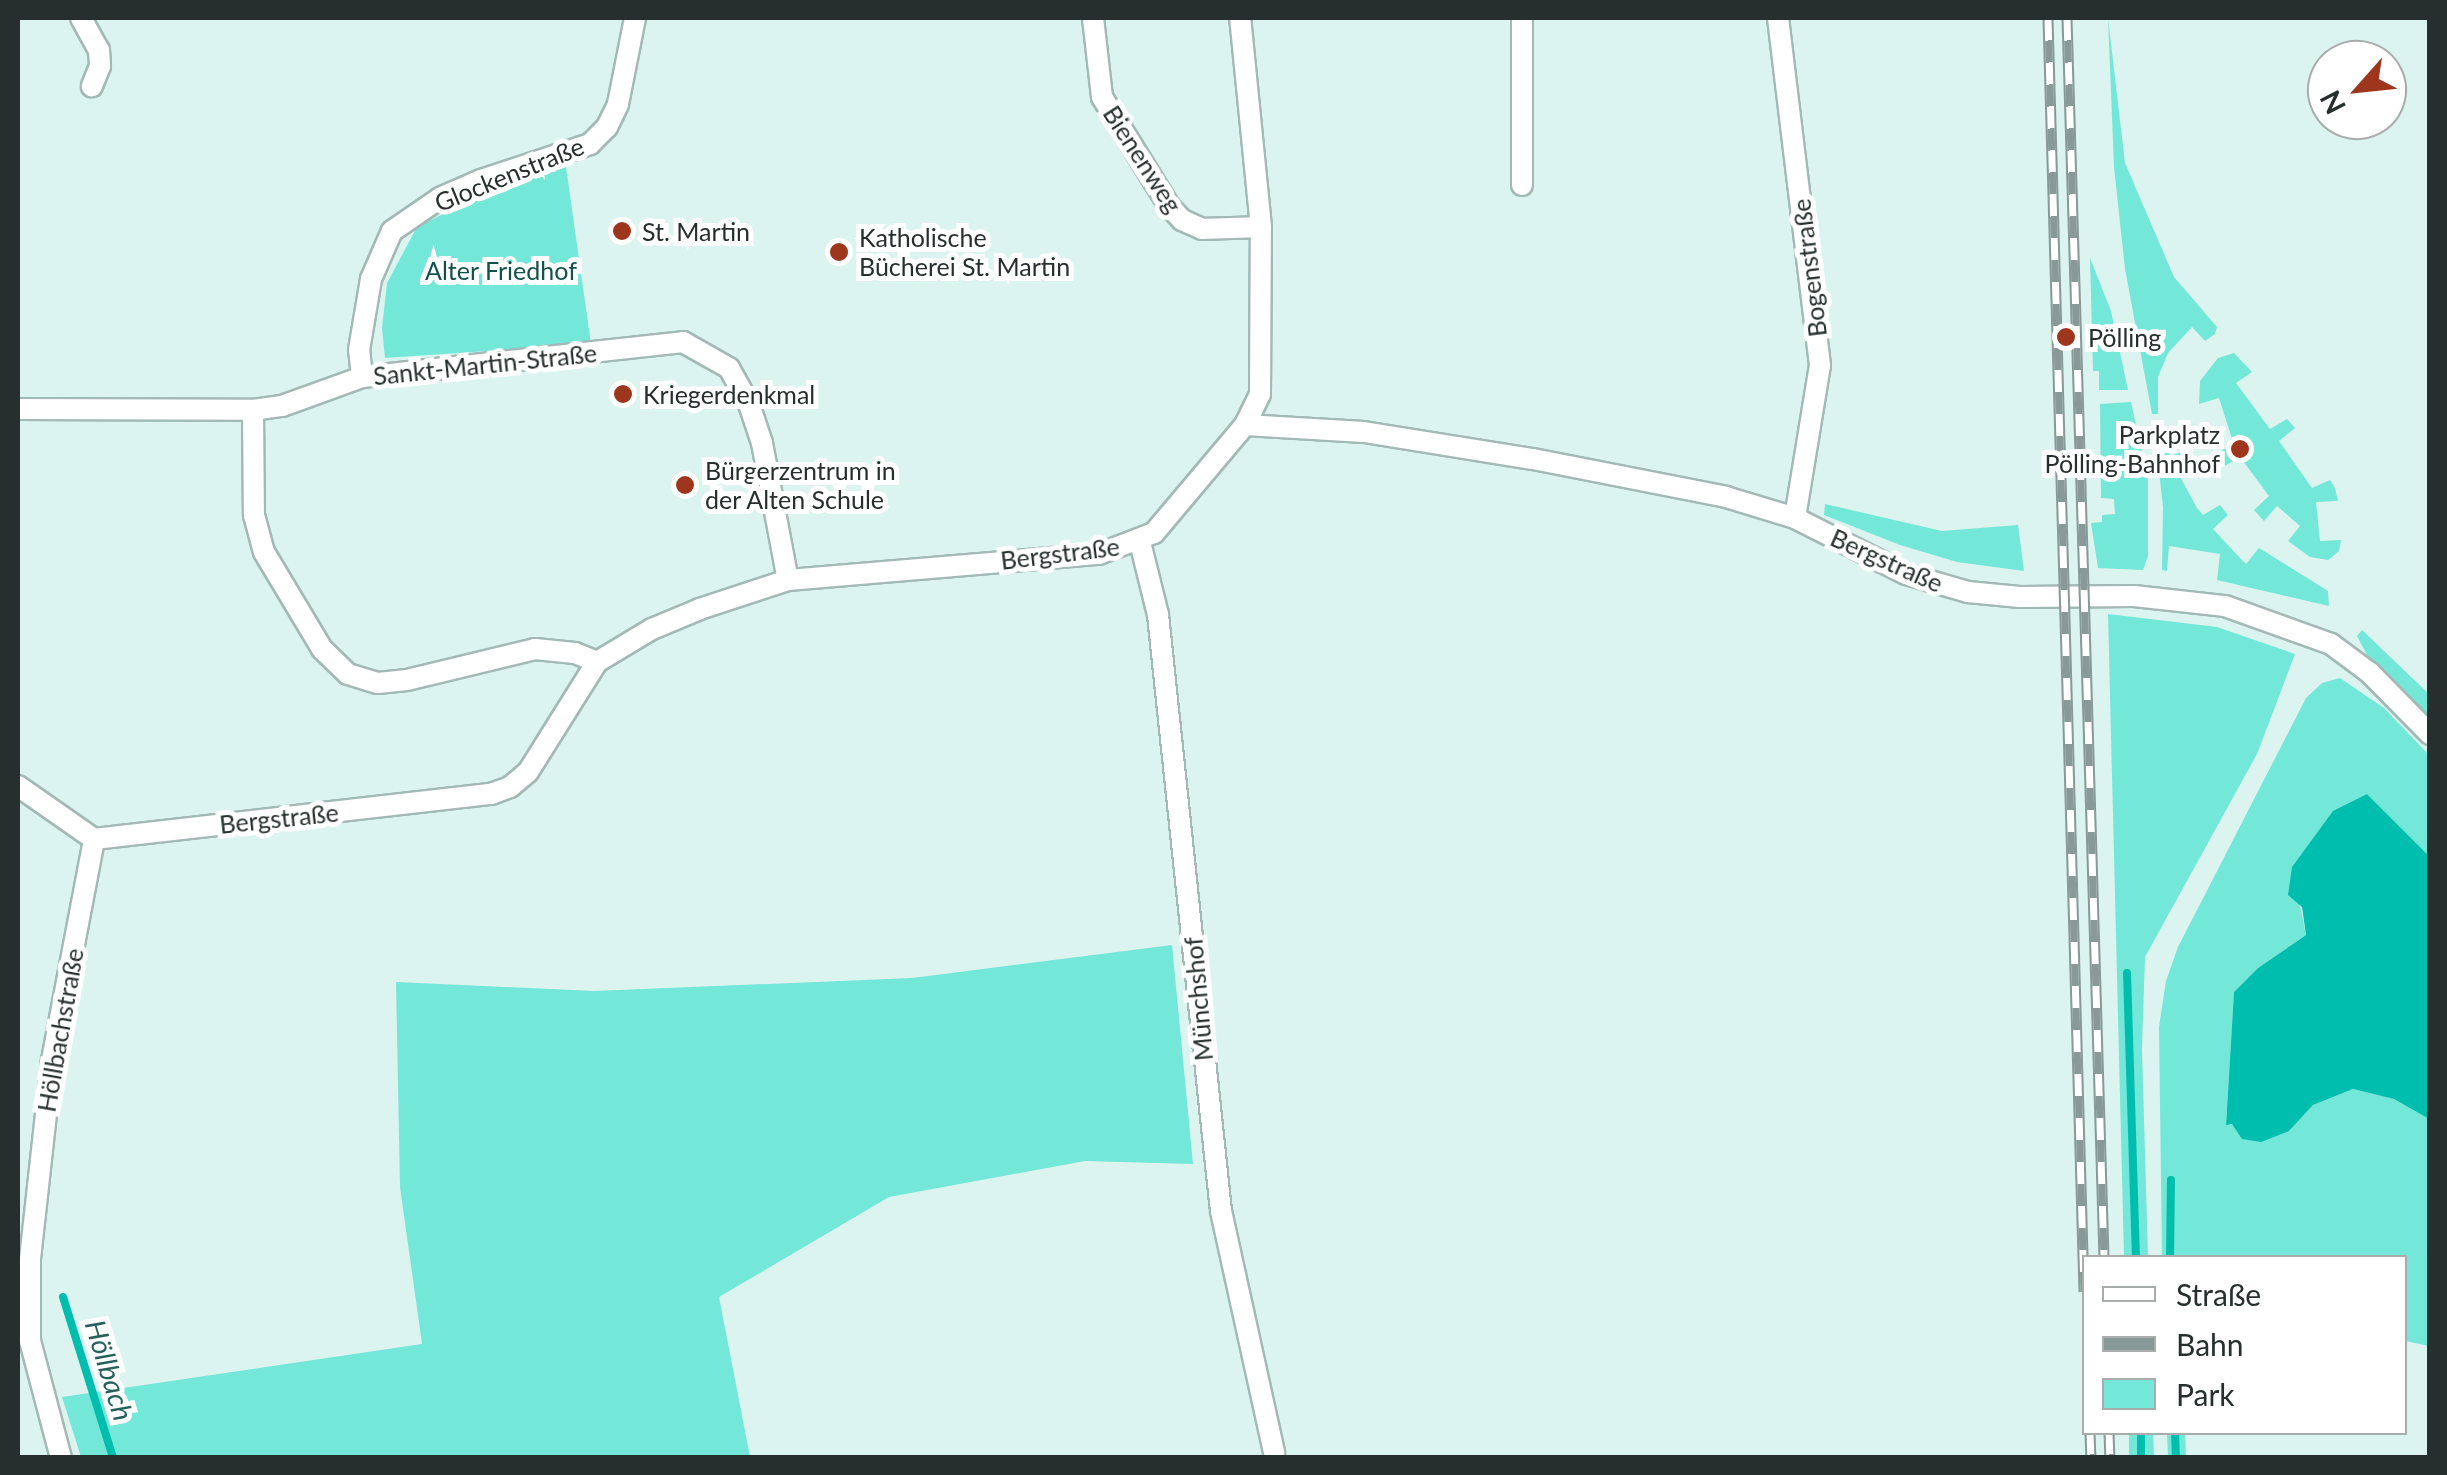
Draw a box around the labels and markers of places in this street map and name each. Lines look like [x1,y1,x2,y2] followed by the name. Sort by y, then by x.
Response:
[642,216,750,246] place label: St. Martin
[611,220,633,242] marker: St. Martin
[859,223,1070,282] place label: Katholische Bücherei St. Martin
[828,241,850,263] marker: Katholische Bücherei St. Martin
[2088,322,2161,352] place label: Pölling
[2053,324,2079,350] marker: Pölling
[643,379,815,409] place label: Kriegerdenkmal
[612,383,634,405] marker: Kriegerdenkmal
[2045,420,2220,479] place label: Parkplatz Pölling-Bahnhof
[2229,438,2251,460] marker: Parkplatz Pölling-Bahnhof
[705,456,896,515] place label: Bürgerzentrum in der Alten Schule
[674,474,696,496] marker: Bürgerzentrum in der Alten Schule

